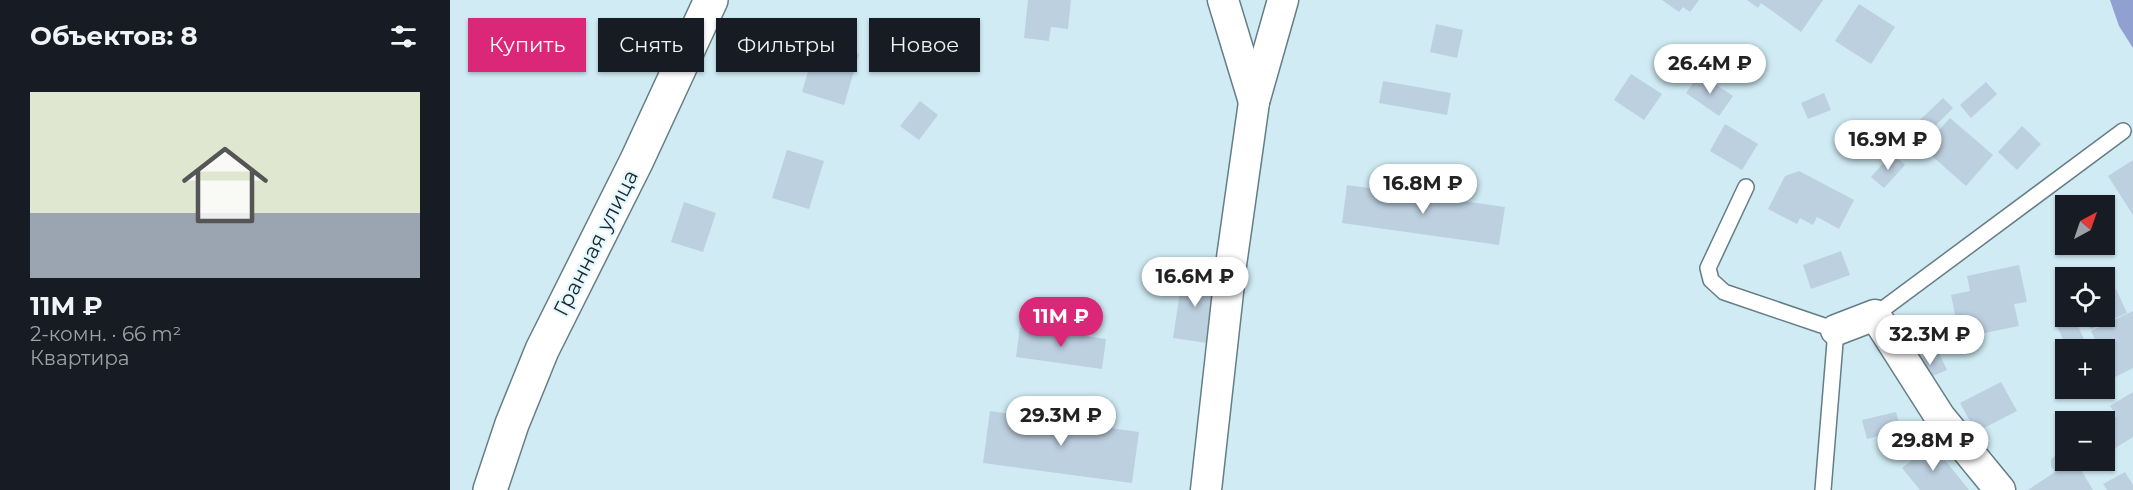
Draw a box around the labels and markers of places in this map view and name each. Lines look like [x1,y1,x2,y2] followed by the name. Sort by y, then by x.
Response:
[1655,44,1765,95] pin: 26.4M ₽
[1833,120,1943,171] pin: 16.9M ₽
[1368,164,1478,215] pin: 16.8M ₽
[1140,257,1250,308] pin: 16.6M ₽
[1019,297,1103,348] pin: 11M ₽
[1875,315,1985,366] pin: 32.3M ₽
[1006,396,1116,447] pin: 29.3M ₽
[1878,421,1988,472] pin: 29.8M ₽

